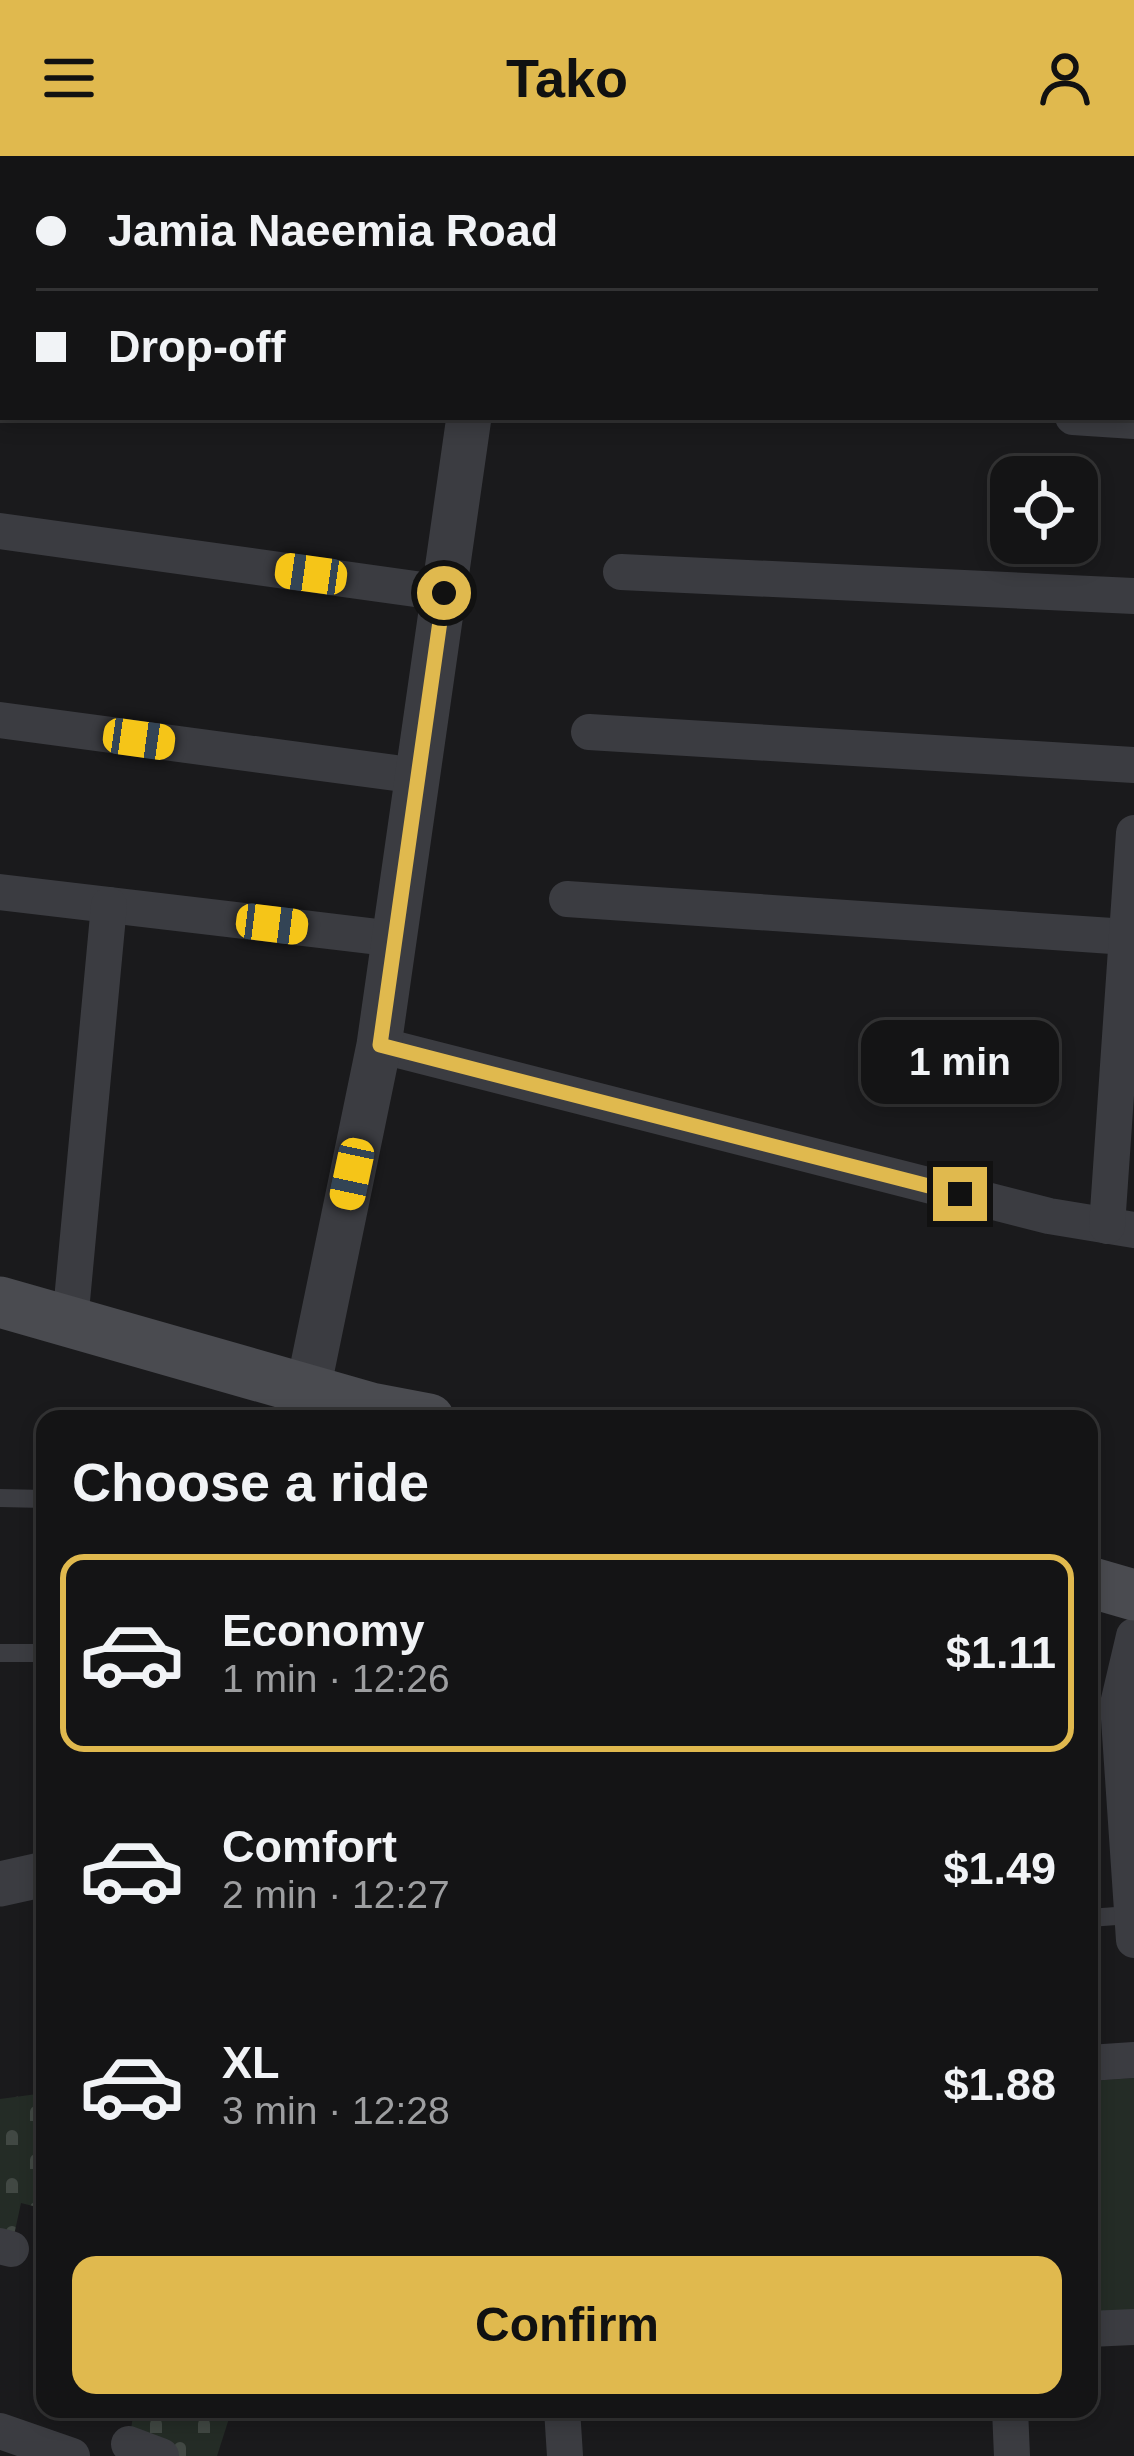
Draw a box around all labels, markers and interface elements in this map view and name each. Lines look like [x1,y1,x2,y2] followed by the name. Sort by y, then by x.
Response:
[36,45,102,111] icon: menu
[1032,45,1098,111] icon: person
[506,48,628,108] text: Tako
[108,205,558,256] text: Jamia Naeemia Road
[108,321,285,372] text: Drop-off
[990,456,1098,564] map controls
[990,456,1098,564] button: locate
[273,551,349,597] car
[417,566,471,620] route start
[101,716,177,762] car
[234,902,310,946] car
[861,1020,1059,1104] callout: 1 min
[909,1040,1011,1083] text: 1 min
[327,1135,377,1213] car
[933,1167,987,1221] route end
[72,1452,429,1512] text: Choose a ride
[78,1599,186,1707] icon: car
[222,1605,425,1656] text: Economy
[946,1627,1056,1678] text: $1.11
[222,1657,450,1700] text: 1 min · 12:26
[78,1815,186,1923] icon: car
[222,1821,397,1872] text: Comfort
[943,1843,1056,1894] text: $1.49
[222,1873,450,1916] text: 2 min · 12:27
[78,2031,186,2139] icon: car
[222,2037,280,2088] text: XL
[943,2059,1056,2110] text: $1.88
[222,2089,450,2132] text: 3 min · 12:28
[72,2256,1062,2394] button: Confirm

